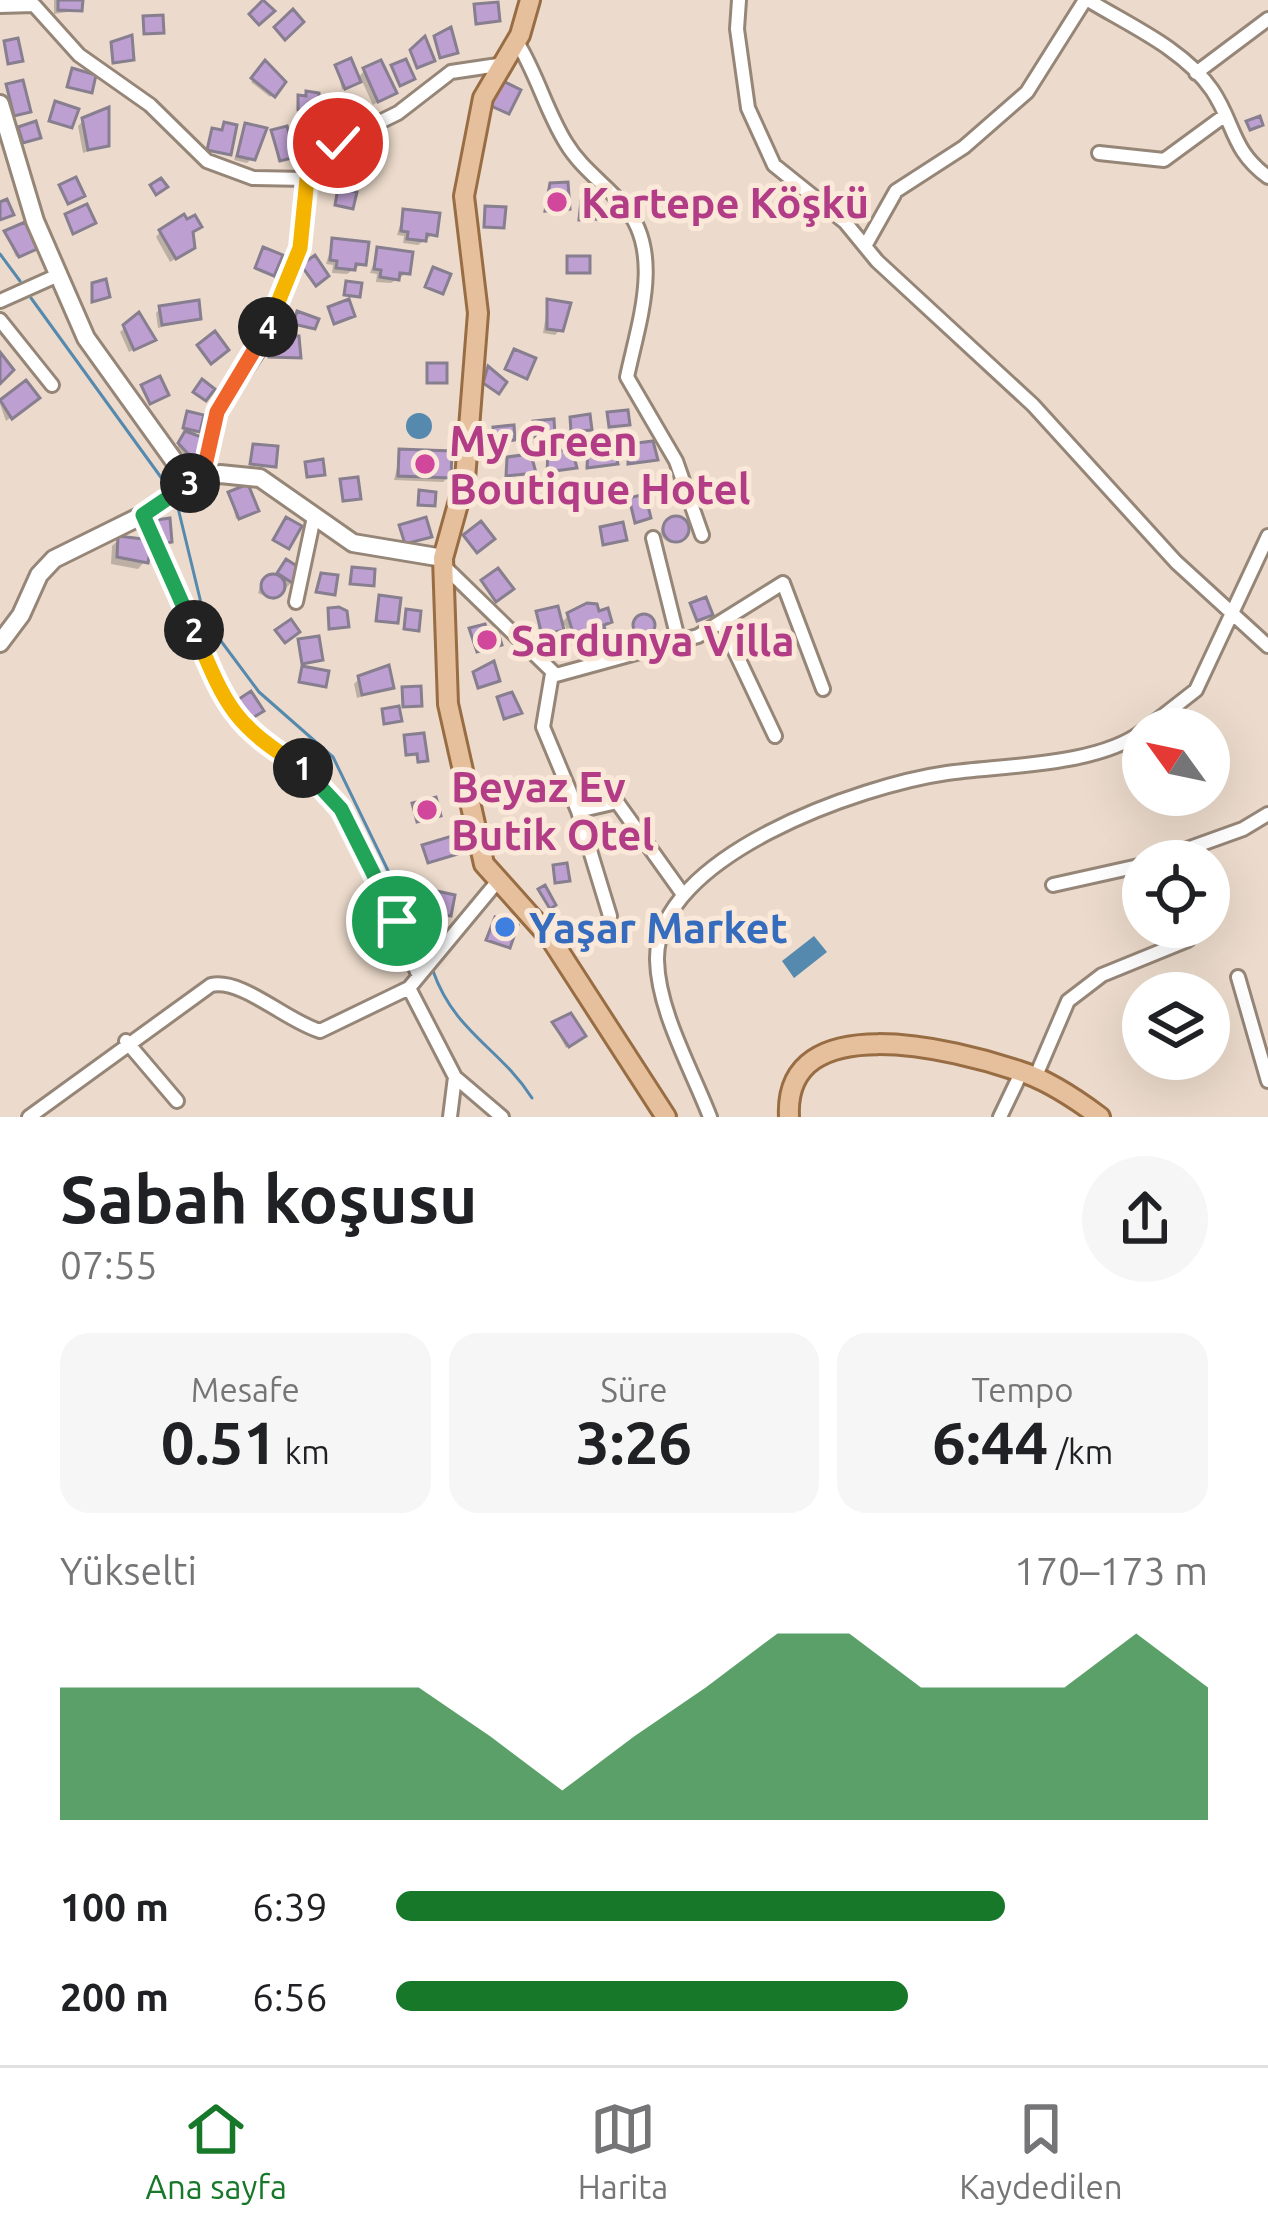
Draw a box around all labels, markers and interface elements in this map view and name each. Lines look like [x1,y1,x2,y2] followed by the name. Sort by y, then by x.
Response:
[287,92,389,194] pin
[305,110,371,176] icon: check
[581,179,869,227] place label: Kartepe Köşkü
[544,189,570,215] marker: Kartepe Köşkü
[238,297,298,357] pin: 4
[259,308,277,345] text: 4
[449,417,750,512] place label: My Green Boutique Hotel
[412,451,438,477] marker: My Green Boutique Hotel
[160,453,220,513] pin: 3
[181,464,199,501] text: 3
[164,600,224,660] pin: 2
[185,611,203,648] text: 2
[511,617,795,664] place label: Sardunya Villa
[474,627,500,653] marker: Sardunya Villa
[1122,708,1230,816] north arrow
[1122,708,1230,1080] map controls
[273,738,333,798] pin: 1
[294,749,312,786] text: 1
[451,763,654,858] place label: Beyaz Ev Butik Otel
[414,797,440,823] marker: Beyaz Ev Butik Otel
[1122,840,1230,948] button: locate
[346,870,448,972] pin
[364,888,430,954] icon: arrive
[529,904,788,952] place label: Yaşar Market
[492,914,518,940] marker: Yaşar Market
[1122,972,1230,1080] button: layers
[1082,1156,1208,1282] button: share
[60,1161,478,1235] text: Sabah koşusu
[60,1243,158,1286] text: 07:55
[191,1371,300,1408] text: Mesafe
[601,1371,667,1408] text: Süre
[972,1371,1074,1408] text: Tempo
[161,1408,277,1475] text: 0.51
[576,1408,692,1475] text: 3:26
[932,1408,1048,1475] text: 6:44
[277,1433,330,1470] text: km
[1048,1433,1113,1470] text: /km
[60,1549,197,1592] text: Yükselti
[1014,1549,1208,1592] text: 170–173 m
[60,1885,169,1928] text: 100 m
[252,1885,328,1928] text: 6:39
[60,1975,169,2018] text: 200 m
[252,1975,328,2018] text: 6:56
[145,2096,287,2205] tab: Ana sayfa
[578,2096,668,2205] tab: Harita
[959,2096,1123,2205] tab: Kaydedilen

